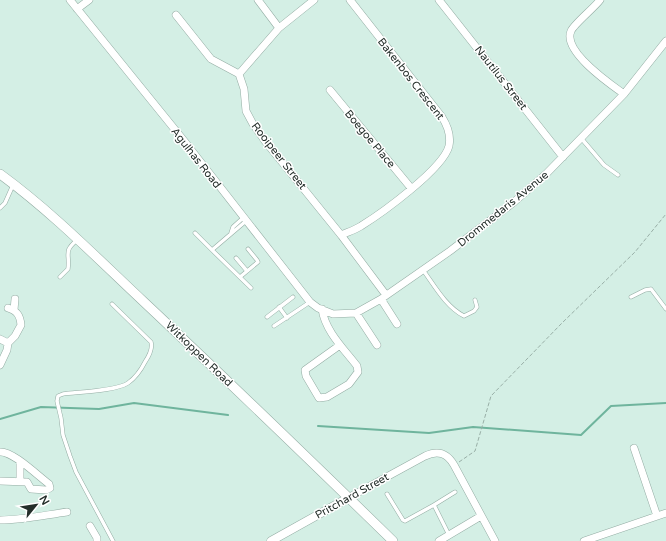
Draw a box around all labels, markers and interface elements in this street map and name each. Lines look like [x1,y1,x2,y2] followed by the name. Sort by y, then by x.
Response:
[375,35,447,123] street label: Bakenbos Crescent
[472,43,530,113] street label: Nautilus Street
[342,107,398,171] street label: Boegoe Place
[249,120,309,192] street label: Rooipeer Street
[168,125,224,191] street label: Agulhas Road
[455,168,551,250] street label: Drommedaris Avenue
[163,319,235,389] street label: Witkoppen Road
[313,470,391,522] street label: Pritchard Street
[16,485,56,525] north arrow
[36,493,52,507] text: N

